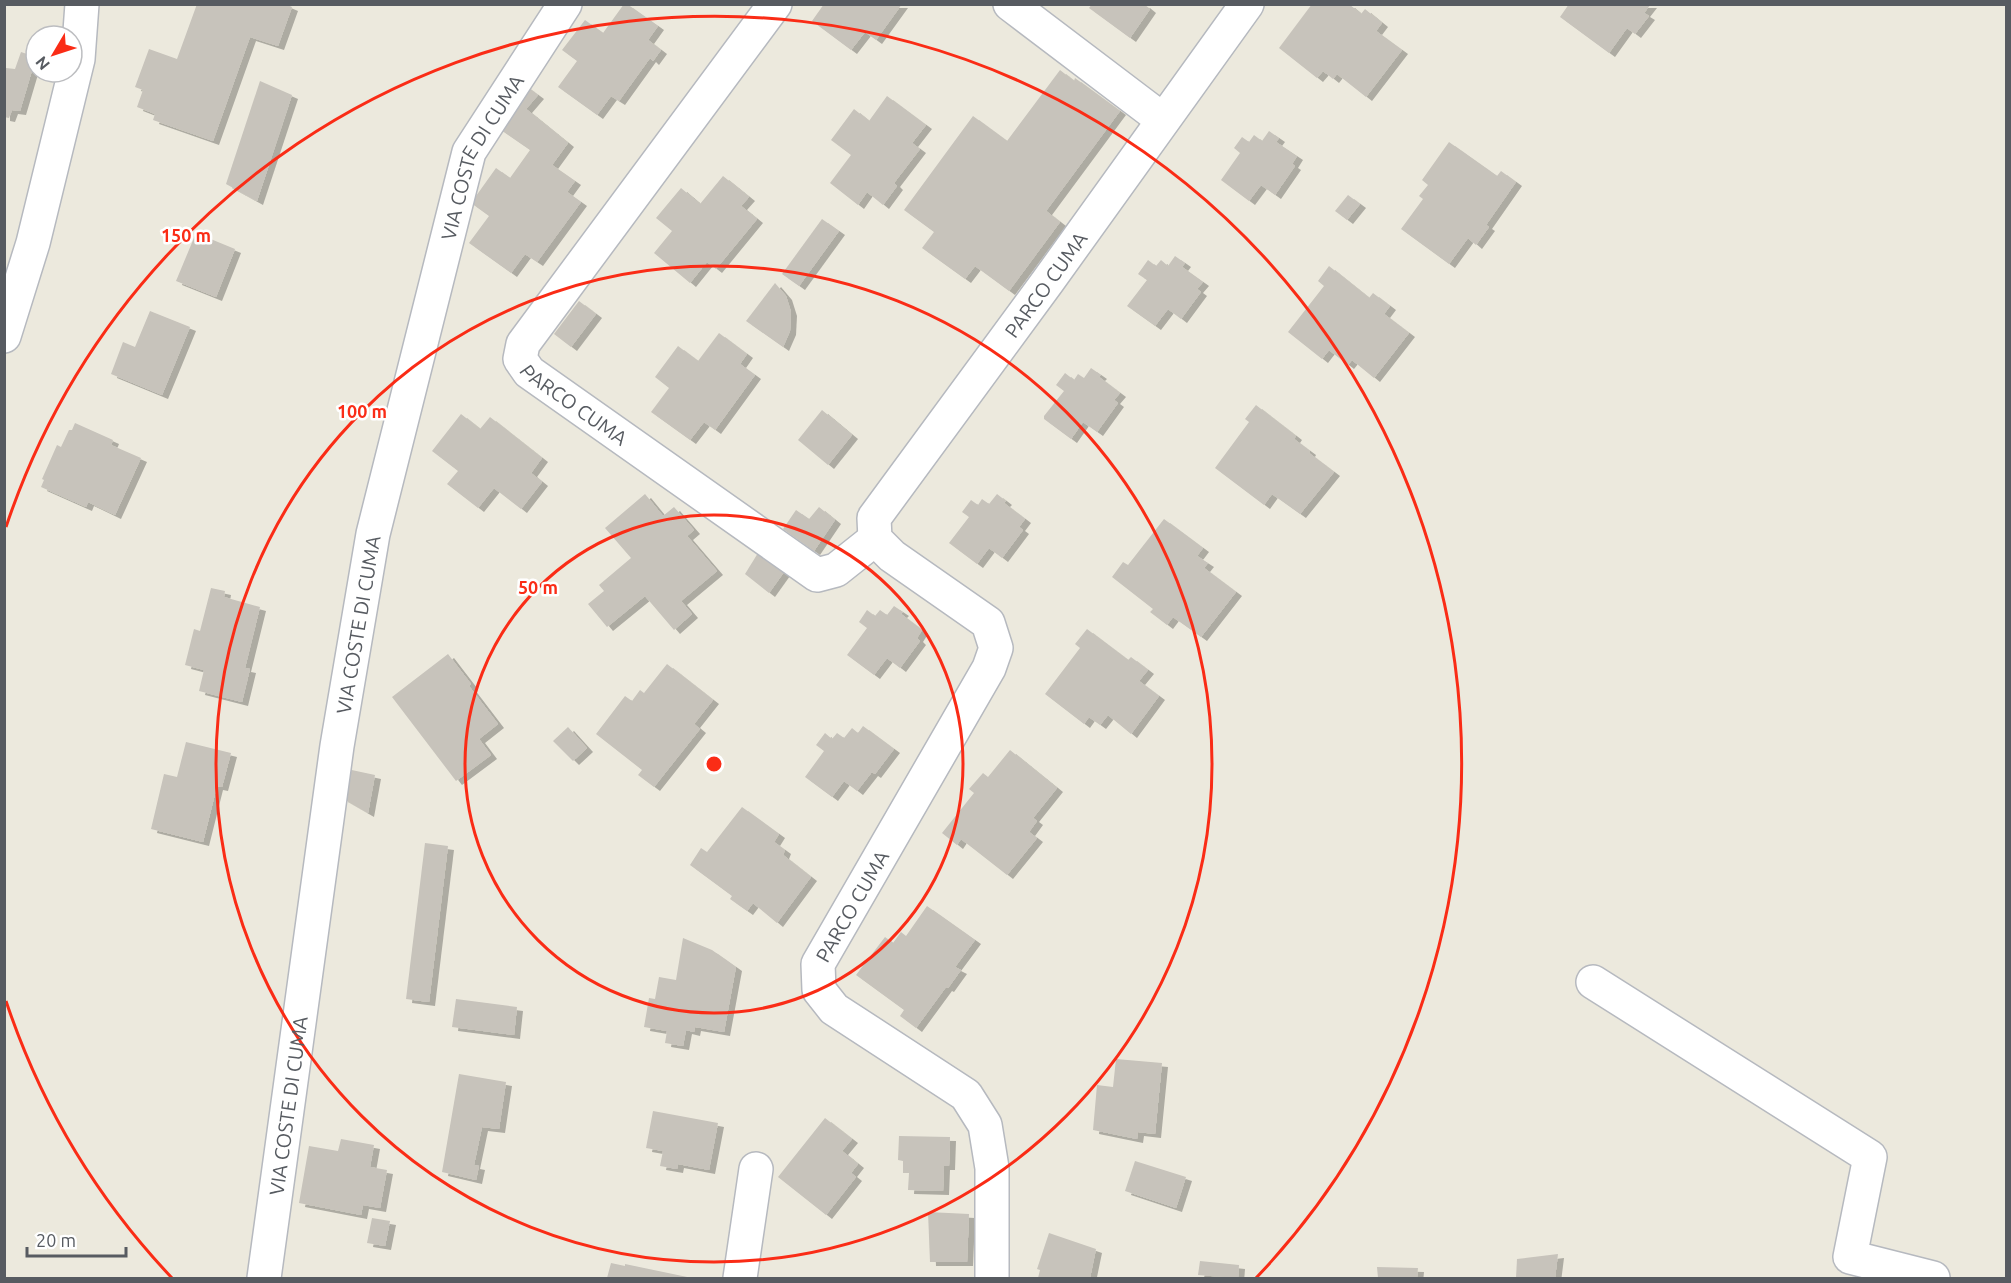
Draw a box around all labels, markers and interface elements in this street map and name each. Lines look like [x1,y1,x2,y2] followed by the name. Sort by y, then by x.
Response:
[24,24,84,84] north arrow
[32,53,53,74] text: N
[436,70,528,242] street label: VIA COSTE DI CUMA
[161,225,211,245] text: 150 m
[999,227,1091,342] street label: PARCO CUMA
[516,360,632,449] street label: PARCO CUMA
[337,401,387,421] text: 100 m
[331,534,384,716] street label: VIA COSTE DI CUMA
[518,577,558,597] text: 50 m
[704,754,724,774] centre of rings
[810,846,893,966] street label: PARCO CUMA
[264,1015,311,1197] street label: VIA COSTE DI CUMA
[27,1220,126,1258] scale bar
[36,1230,76,1250] text: 20 m

